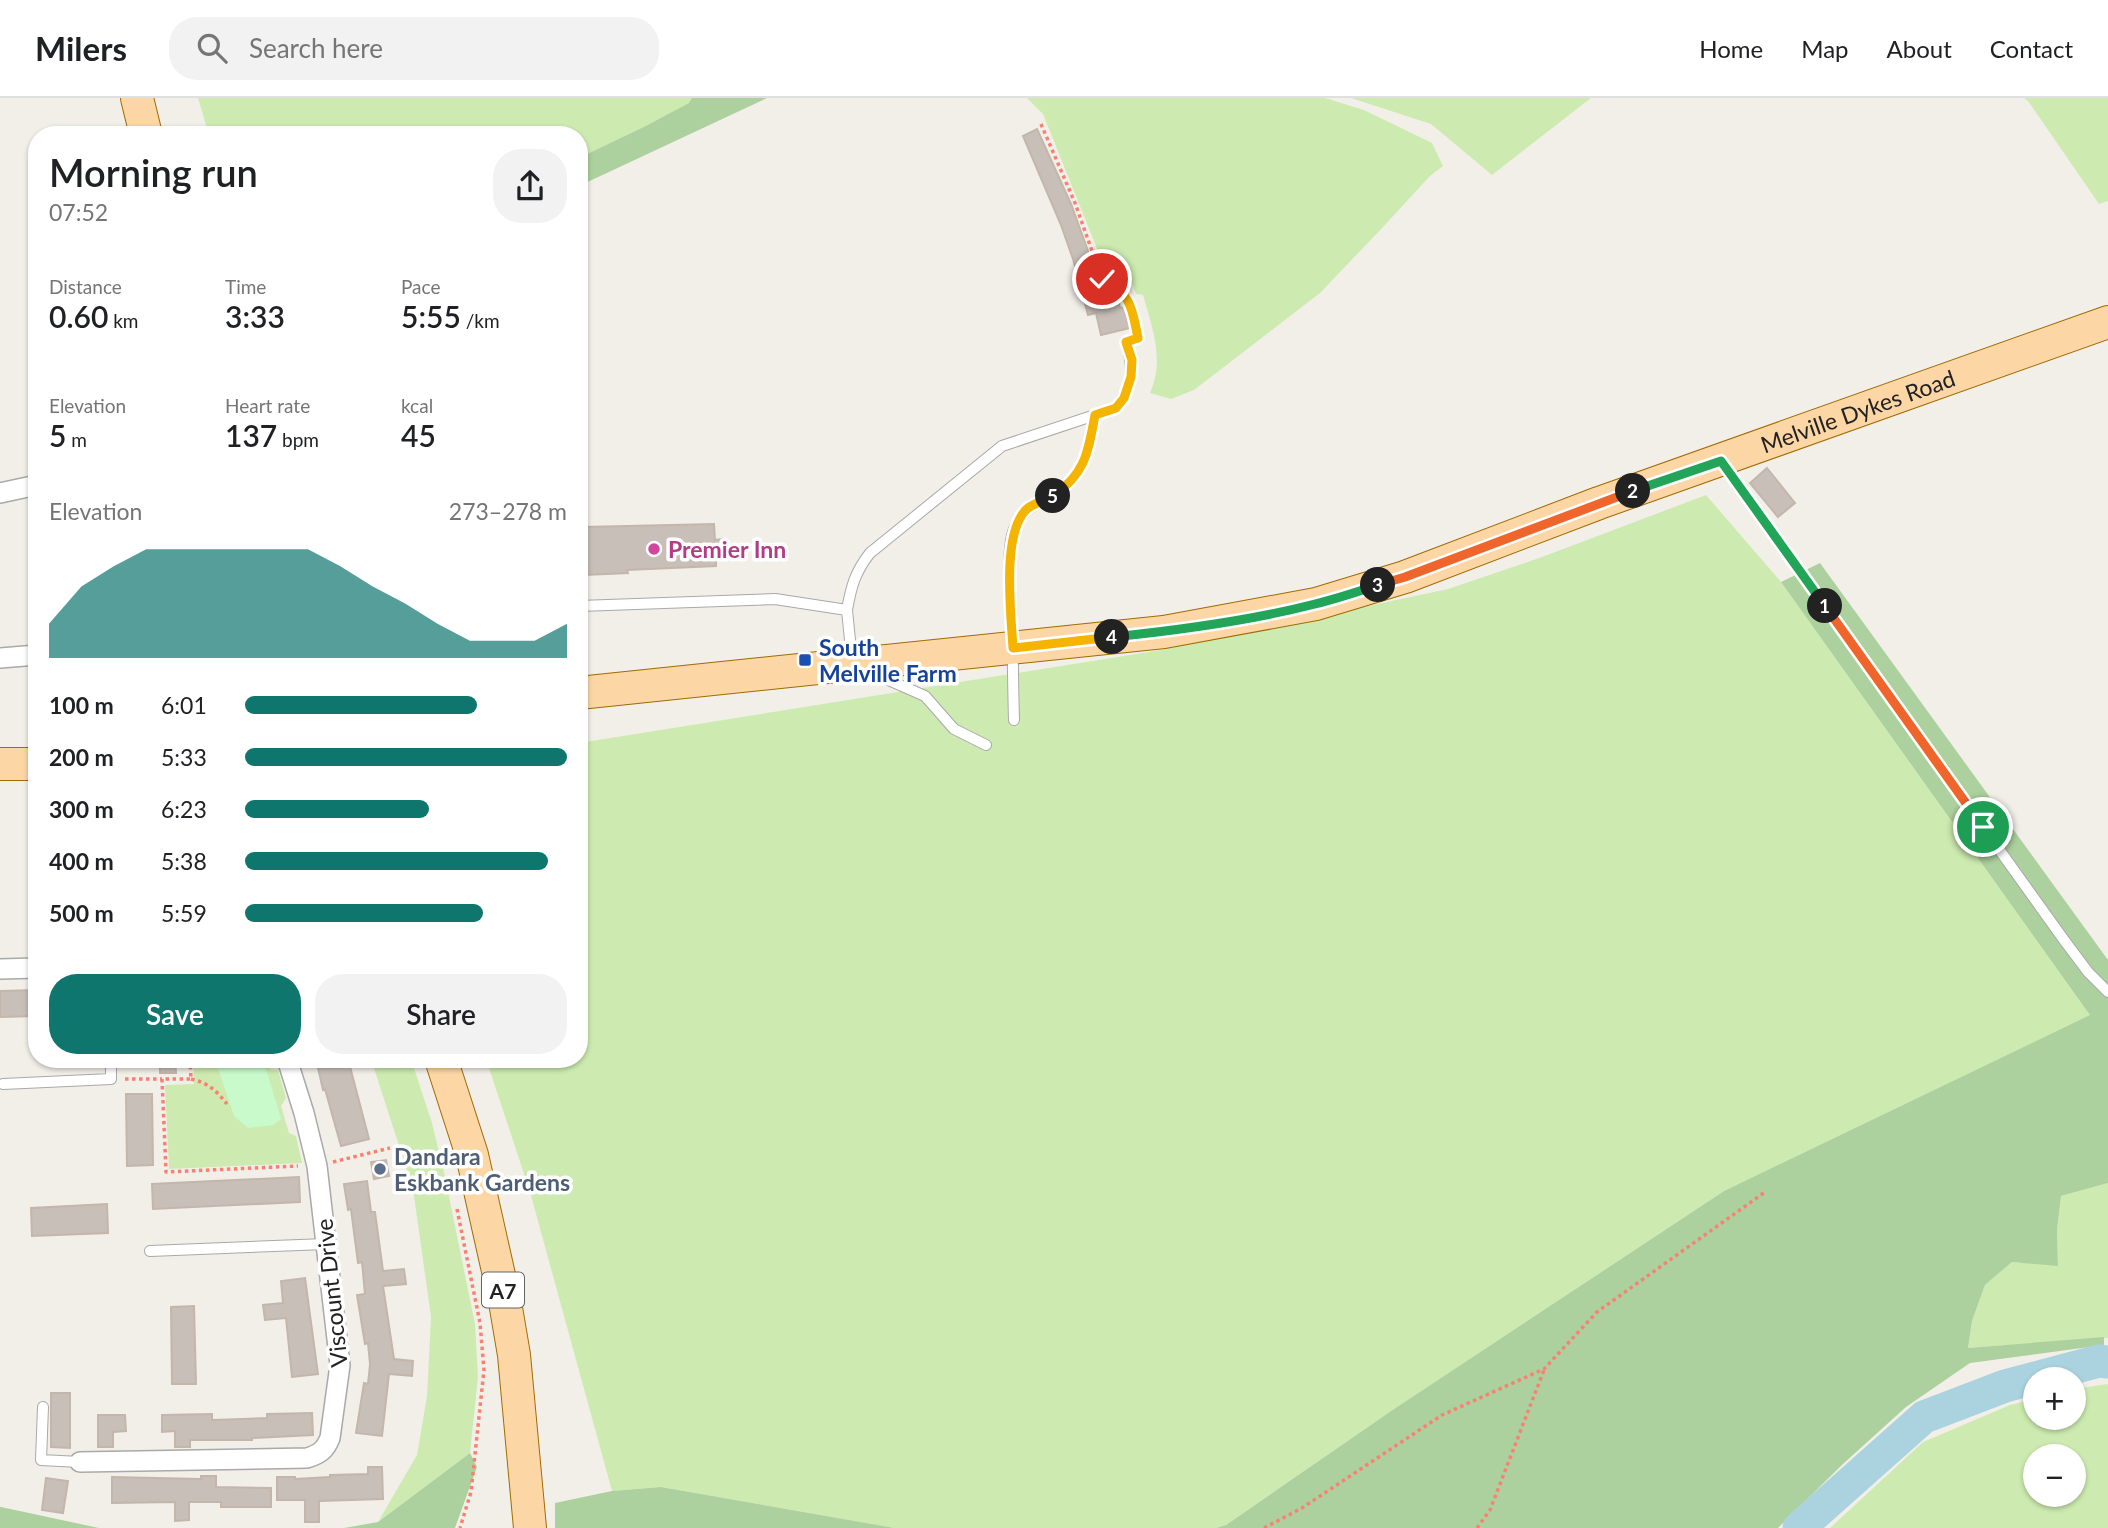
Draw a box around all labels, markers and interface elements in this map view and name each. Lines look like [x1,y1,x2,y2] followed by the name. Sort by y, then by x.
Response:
[169,17,659,80] search box
[35,28,127,68] text: Milers
[193,29,231,67] icon: search
[249,32,383,64] text: Search here
[1699,34,1763,63] text: Home
[1801,34,1849,63] text: Map
[1887,34,1952,63] text: About
[1990,34,2073,63] text: Contact
[49,149,258,195] text: Morning run
[493,149,567,223] button: share
[49,198,108,226] text: 07:52
[1072,249,1132,309] pin
[1083,260,1121,298] icon: check
[49,275,122,298] text: Distance
[225,275,266,298] text: Time
[401,275,440,298] text: Pace
[49,298,108,334] text: 0.60
[225,298,285,334] text: 3:33
[401,298,461,334] text: 5:55
[108,309,138,332] text: km
[461,309,500,332] text: /km
[1757,364,1959,458] street label: Melville Dykes Road
[49,394,126,417] text: Elevation
[225,394,310,417] text: Heart rate
[401,394,433,417] text: kcal
[49,417,66,453] text: 5
[225,417,277,453] text: 137
[401,417,436,453] text: 45
[66,428,87,451] text: m
[277,428,319,451] text: bpm
[1616,474,1650,508] pin: 2
[1036,478,1070,514] pin: 5
[1627,479,1638,502] text: 2
[1047,484,1058,507] text: 5
[49,497,142,525] text: Elevation
[449,497,567,525] text: 273–278 m
[668,535,786,563] place label: Premier Inn
[646,541,662,557] marker: Premier Inn
[1360,568,1396,602] pin: 3
[1372,573,1383,596] text: 3
[1808,588,1842,624] pin: 1
[1819,594,1830,617] text: 1
[1094,620,1130,654] pin: 4
[1106,625,1117,648] text: 4
[819,633,957,687] place label: South Melville Farm
[797,652,813,668] marker: South Melville Farm
[49,691,114,719] text: 100 m
[161,691,207,719] text: 6:01
[49,743,114,771] text: 200 m
[161,743,207,771] text: 5:33
[49,795,114,823] text: 300 m
[161,795,207,823] text: 6:23
[1953,797,2013,857] pin
[1964,808,2002,846] icon: arrive
[49,847,114,875] text: 400 m
[161,847,207,875] text: 5:38
[49,899,114,927] text: 500 m
[161,899,207,927] text: 5:59
[49,974,301,1054] button: Save
[315,974,567,1054] button: Share
[394,1142,570,1196] place label: Dandara Eskbank Gardens
[372,1161,388,1177] marker: Dandara Eskbank Gardens
[309,1217,353,1369] street label: Viscount Drive
[482,1272,524,1308] road number: A7
[2023,1367,2086,1507] map controls
[2023,1367,2086,1430] button: +
[2023,1444,2086,1507] button: −

